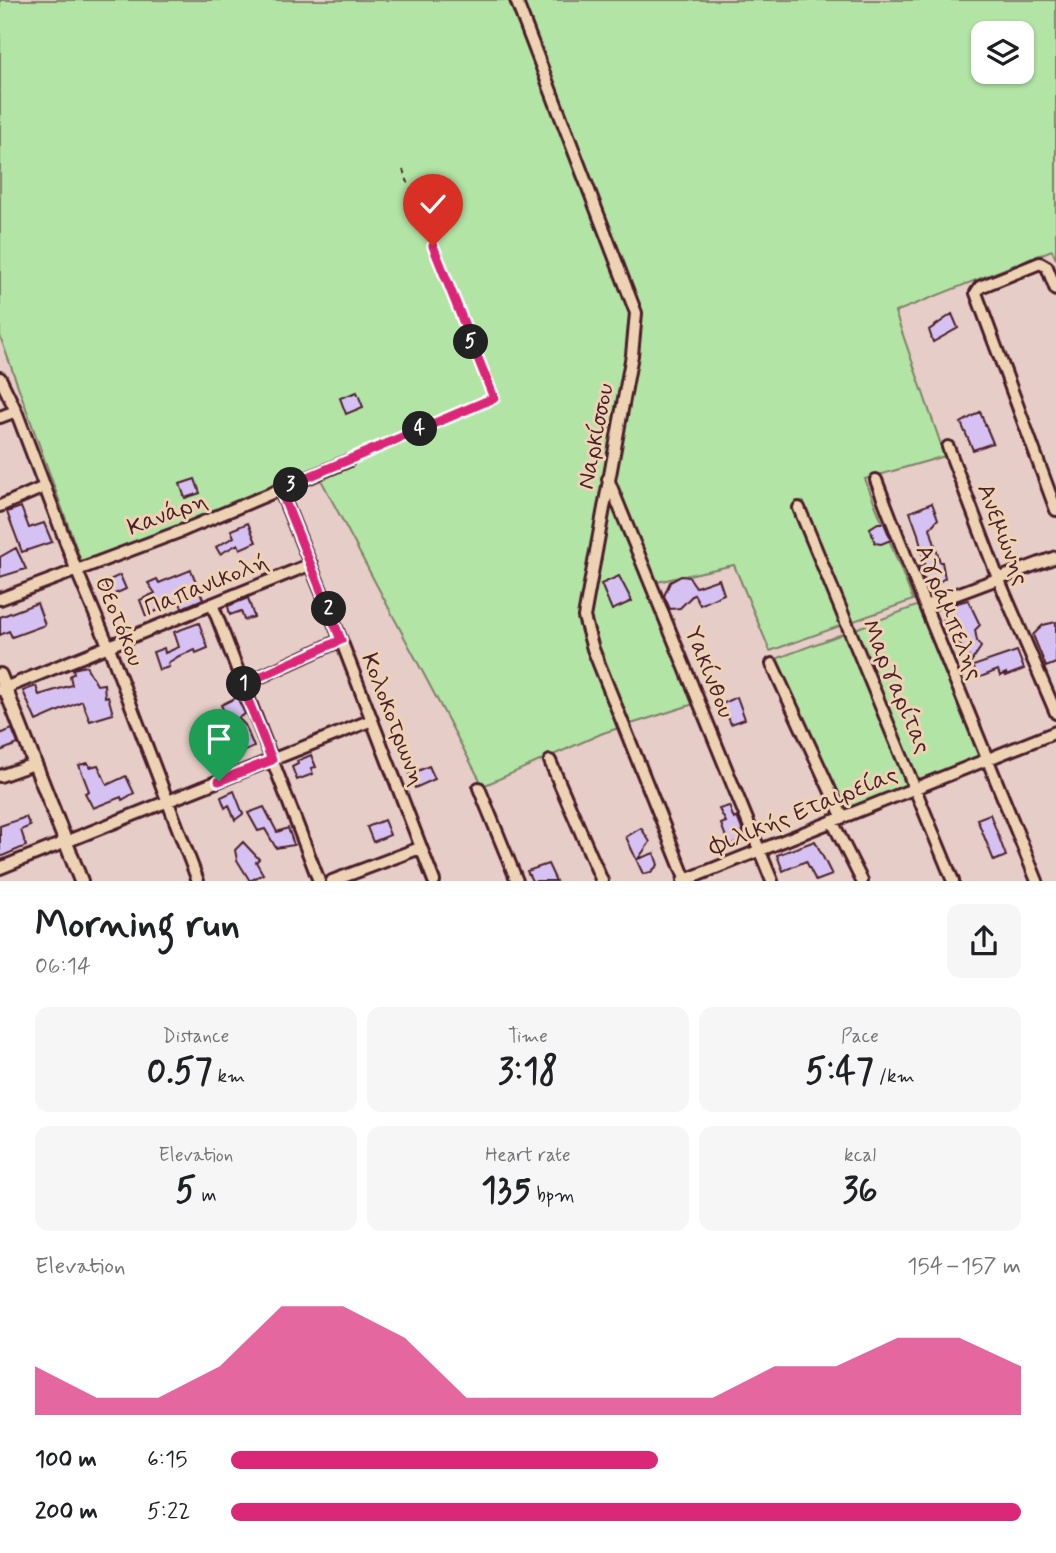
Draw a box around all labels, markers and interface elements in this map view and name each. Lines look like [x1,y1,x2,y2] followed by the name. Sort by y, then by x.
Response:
[971,21,1034,84] map controls
[971,21,1034,84] button: layers
[403,174,463,246] pin
[414,185,452,223] icon: check
[454,324,489,360] pin: 5
[465,329,476,354] text: 5
[571,380,622,492] street label: Ναρκίσσου
[402,412,438,446] pin: 4
[414,416,425,441] text: 4
[274,468,308,503] pin: 3
[286,472,295,497] text: 3
[969,479,1036,590] street label: Ανεμώνης
[123,485,212,544] street label: Κανάρη
[907,540,990,685] street label: Αγράμπελης
[140,546,273,624] street label: Παπανικολή
[87,572,151,671] street label: Θεοτόκου
[312,592,346,626] pin: 2
[324,596,333,621] text: 2
[853,615,938,758] street label: Μαργαρίτας
[676,622,741,723] street label: Υακίνθου
[353,649,432,790] street label: Κολοκοτρωνη
[226,666,262,702] pin: 1
[239,671,248,696] text: 1
[189,709,249,781] pin
[200,720,238,758] icon: arrive
[704,759,902,864] street label: Φιλικής Εταιρείας
[35,901,240,950] text: Morning run
[947,904,1021,978] button: share
[35,952,91,982] text: 06:14
[163,1024,229,1049] text: Distance
[508,1024,548,1049] text: Time
[841,1024,879,1049] text: Pace
[147,1049,212,1095] text: 0.57
[498,1049,558,1095] text: 3:18
[805,1049,874,1095] text: 5:47
[212,1064,245,1089] text: km
[874,1064,915,1089] text: /km
[159,1143,233,1168] text: Elevation
[485,1143,571,1168] text: Heart rate
[844,1143,876,1168] text: kcal
[175,1168,196,1214] text: 5
[481,1168,531,1214] text: 135
[842,1168,878,1214] text: 36
[196,1183,217,1208] text: m
[531,1183,575,1208] text: bpm
[35,1252,126,1282] text: Elevation
[907,1252,1021,1282] text: 154–157 m
[35,1445,97,1475] text: 100 m
[147,1445,187,1475] text: 6:15
[35,1497,98,1527] text: 200 m
[147,1497,190,1527] text: 5:22

